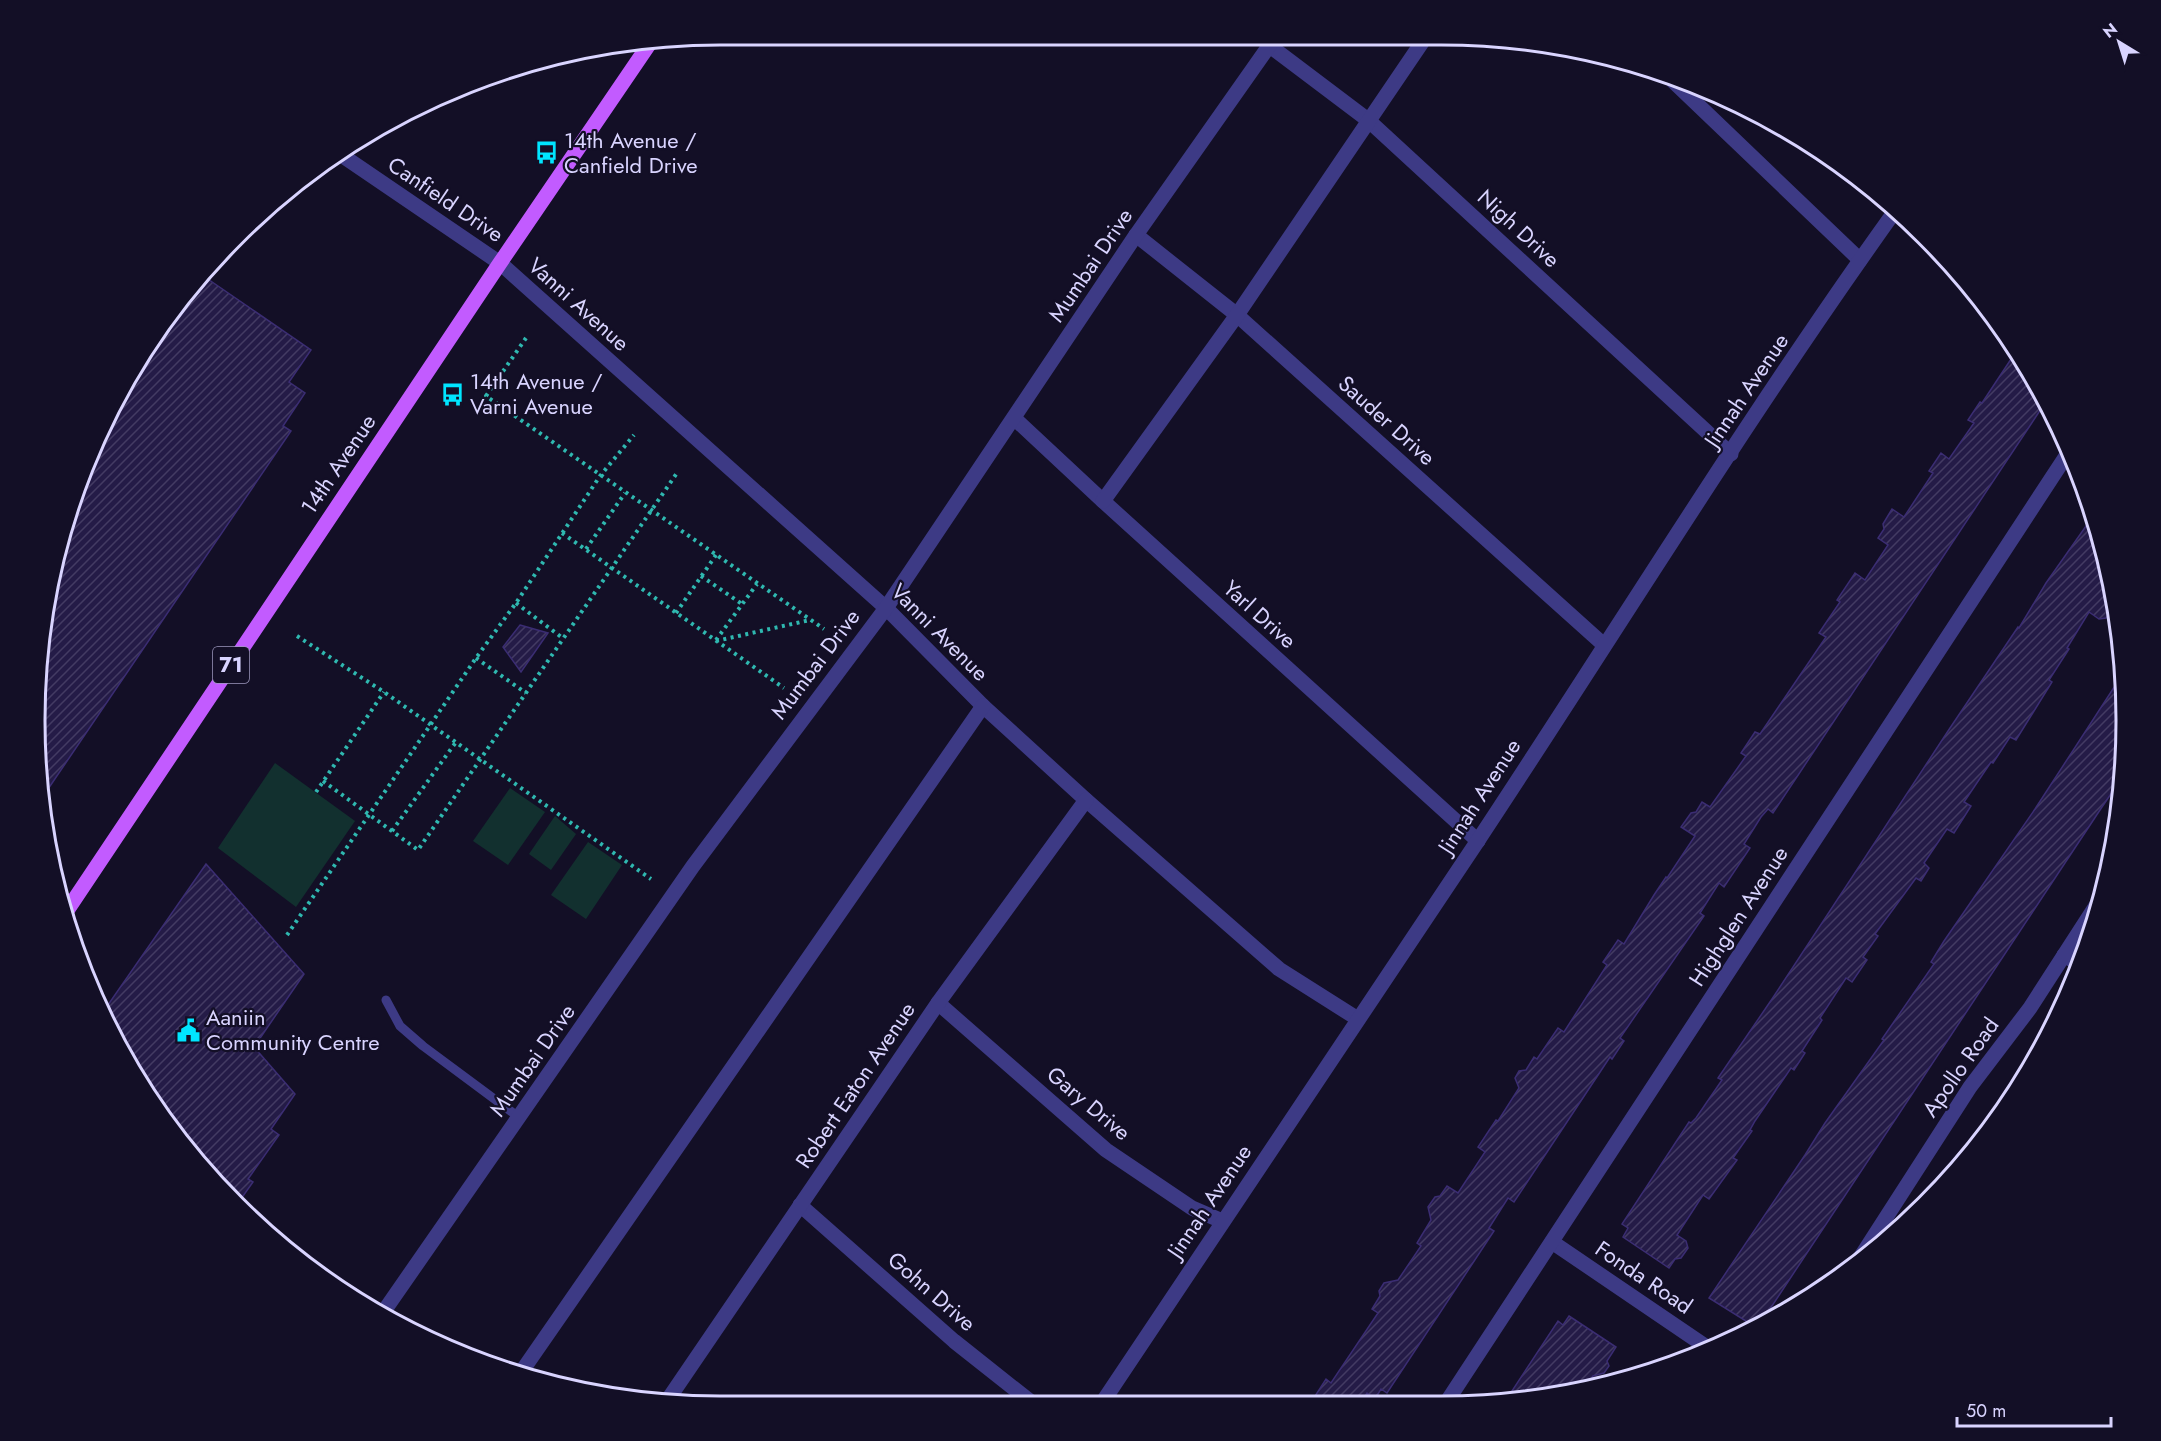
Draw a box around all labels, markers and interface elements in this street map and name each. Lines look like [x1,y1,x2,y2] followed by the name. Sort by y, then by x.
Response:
[2089,12,2149,72] north arrow
[2098,18,2122,44] text: N
[564,124,698,181] place label: 14th Avenue / Canfield Drive
[533,140,559,166] bus stop icon: 14th Avenue / Canfield Drive
[382,148,510,250] street label: Canfield Drive
[1471,181,1567,275] street label: Nigh Drive
[1040,202,1140,328] street label: Mumbai Drive
[521,250,637,358] street label: Vanni Avenue
[1694,327,1796,456] street label: Jinnah Avenue
[470,365,603,422] place label: 14th Avenue / Varni Avenue
[1331,368,1443,472] street label: Sauder Drive
[439,381,465,407] bus stop icon: 14th Avenue / Varni Avenue
[293,408,383,520] street label: 14th Avenue
[1216,572,1304,656] street label: Yarl Drive
[884,576,996,688] street label: Vanni Avenue
[763,602,867,726] street label: Mumbai Drive
[213,647,249,683] road number: 71
[1428,732,1528,862] street label: Jinnah Avenue
[1681,840,1795,992] street label: Highglen Avenue
[787,996,923,1174] street label: Robert Eaton Avenue
[481,997,583,1123] street label: Mumbai Drive
[206,1001,380,1058] place label: Aaniin Community Centre
[1914,1011,2006,1123] street label: Apollo Road
[175,1017,201,1043] public building icon: Aaniin Community Centre
[1040,1058,1138,1148] street label: Gary Drive
[1157,1138,1259,1267] street label: Jinnah Avenue
[1589,1233,1699,1321] street label: Fonda Road
[881,1244,983,1338] street label: Gohn Drive
[1957,1390,2112,1428] scale bar
[1966,1398,2006,1424] text: 50 m

